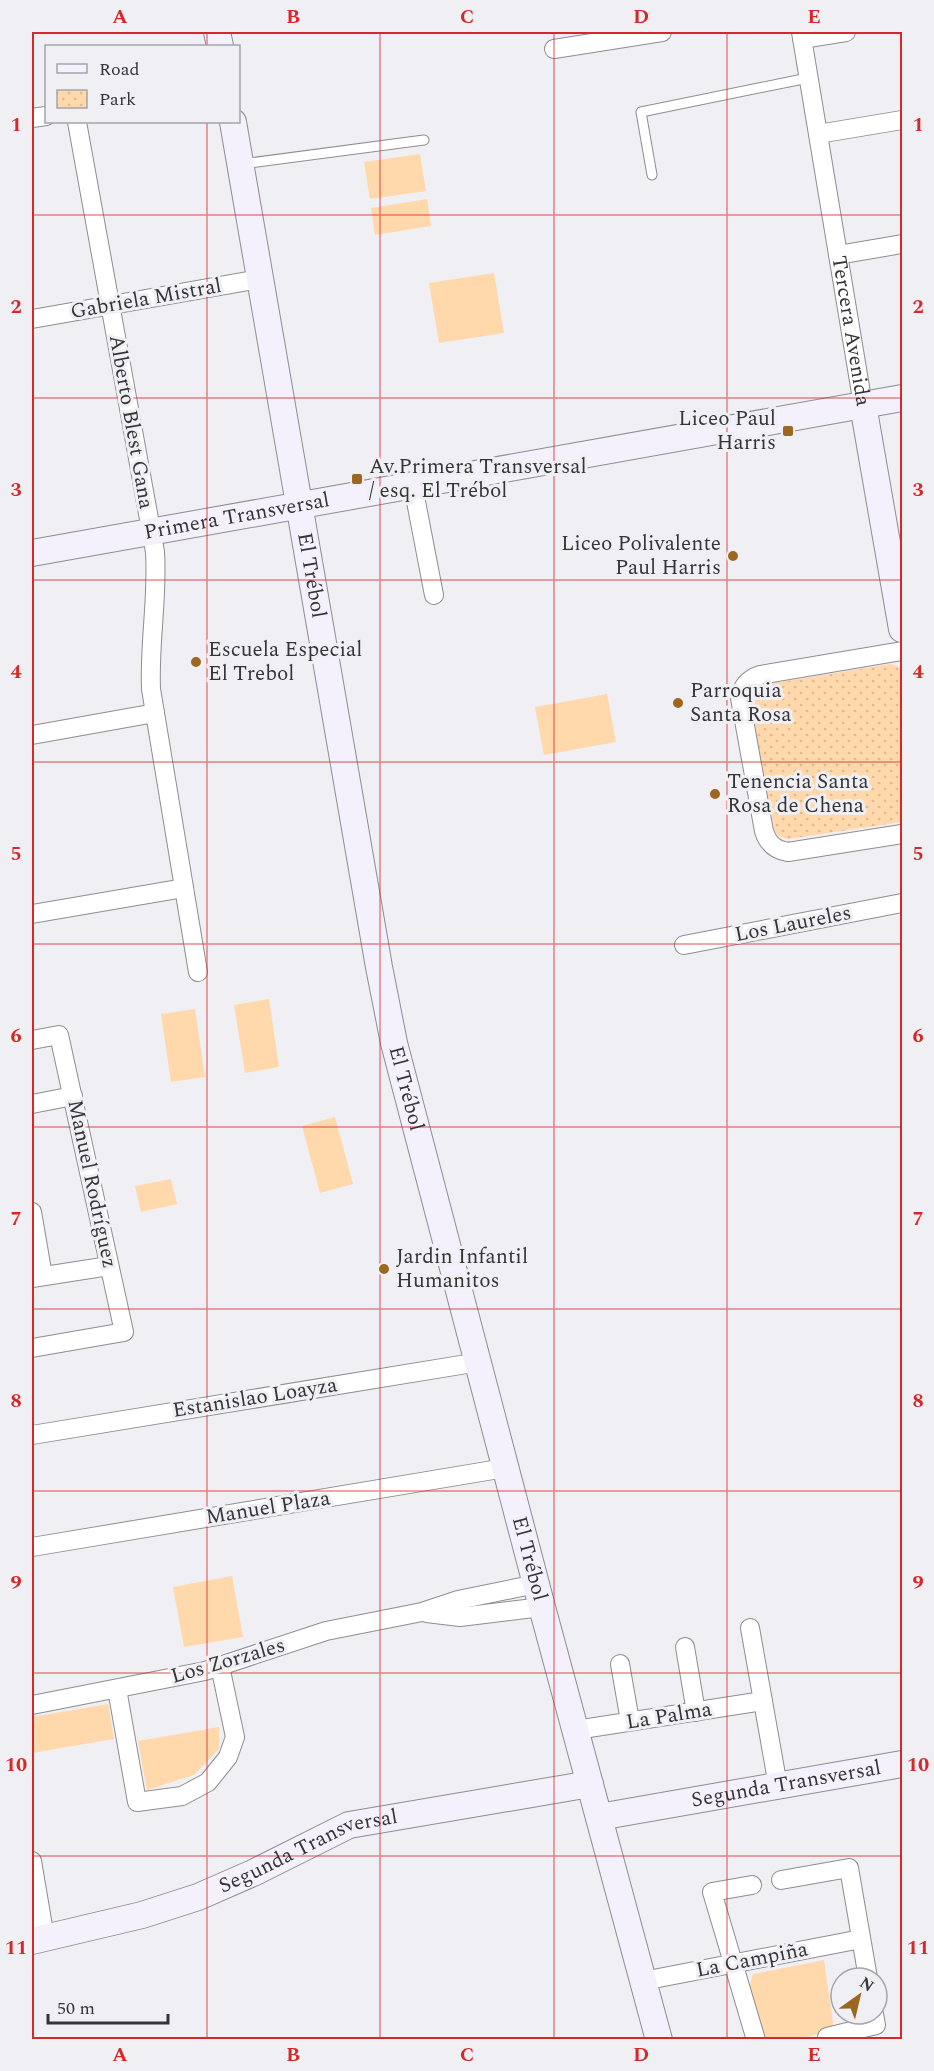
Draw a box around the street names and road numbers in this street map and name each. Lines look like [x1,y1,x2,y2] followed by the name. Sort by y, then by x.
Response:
[822,253,879,409] street label: Tercera Avenida
[68,270,224,328] street label: Gabriela Mistral
[100,332,162,512] street label: Alberto Blest Gana
[141,484,332,549] street label: Primera Transversal
[288,530,334,621] street label: El Trébol
[732,897,854,951] street label: Los Laureles
[379,1043,432,1134] street label: El Trébol
[59,1097,125,1271] street label: Manuel Rodríguez
[170,1369,340,1427] street label: Estanislao Loayza
[203,1482,333,1534] street label: Manuel Plaza
[503,1513,556,1604] street label: El Trébol
[167,1629,289,1693] street label: Los Zorzales
[624,1693,715,1739] street label: La Palma
[689,1752,884,1817] street label: Segunda Transversal
[214,1801,400,1902] street label: Segunda Transversal
[693,1933,811,1987] street label: La Campiña

